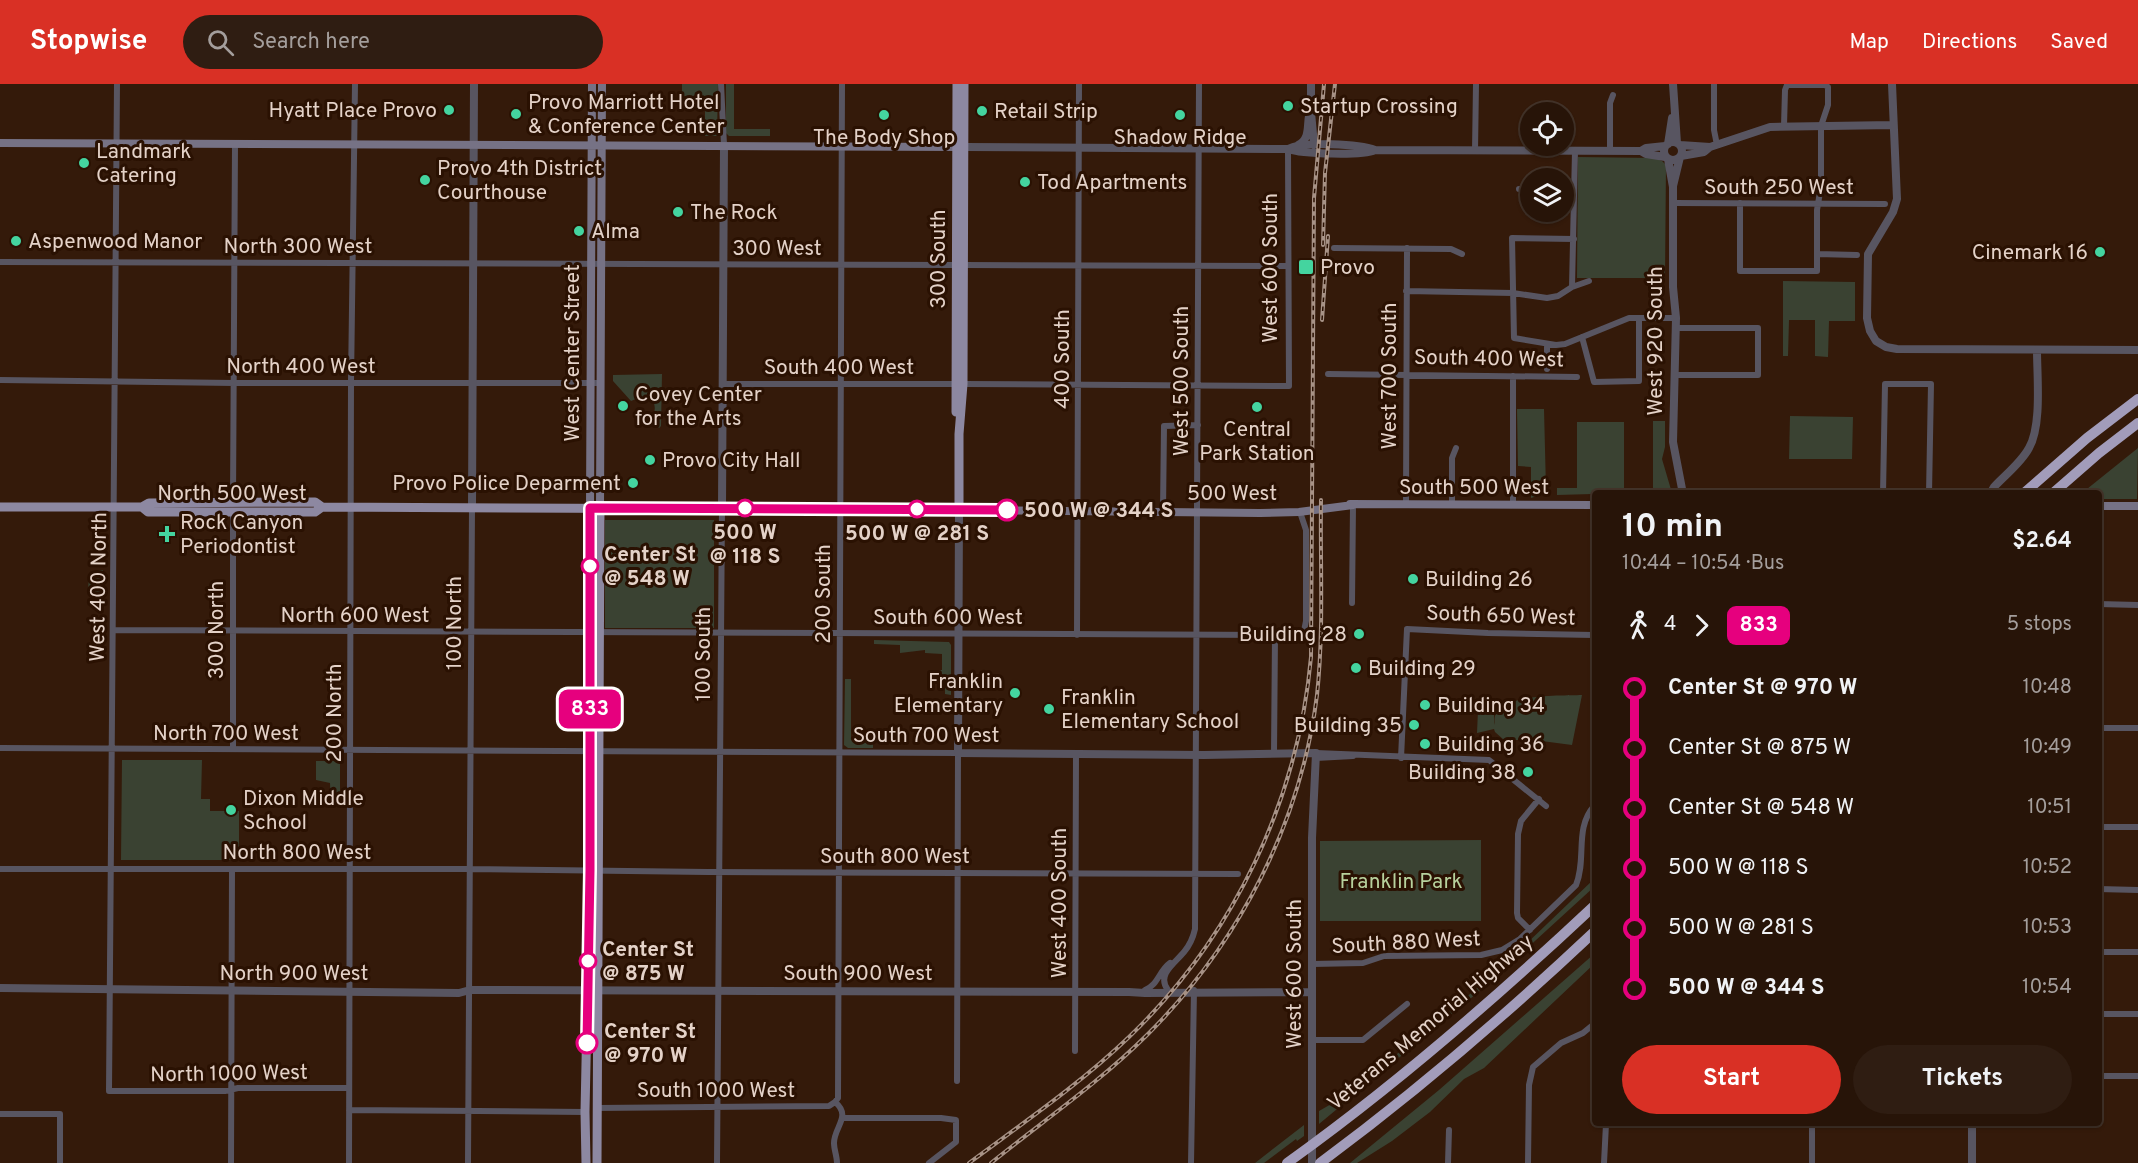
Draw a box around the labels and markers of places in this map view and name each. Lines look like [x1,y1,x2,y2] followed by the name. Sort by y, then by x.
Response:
[528,90,725,141] place label: Provo Marriott Hotel & Conference Center
[1300,94,1458,121] place label: Startup Crossing
[269,98,437,125] place label: Hyatt Place Provo
[994,99,1098,126] place label: Retail Strip
[1281,99,1295,113] marker: Startup Crossing
[442,103,456,117] marker: Hyatt Place Provo
[975,104,989,118] marker: Retail Strip
[509,107,523,121] marker: Provo Marriott Hotel & Conference Center
[877,108,891,122] marker: The Body Shop
[1173,108,1187,122] marker: Shadow Ridge
[813,125,955,152] place label: The Body Shop
[1113,125,1247,152] place label: Shadow Ridge
[96,139,191,190] place label: Landmark Catering
[77,156,91,170] marker: Landmark Catering
[437,156,602,207] place label: Provo 4th District Courthouse
[1037,170,1187,197] place label: Tod Apartments
[418,173,432,187] marker: Provo 4th District Courthouse
[1018,175,1032,189] marker: Tod Apartments
[690,200,778,227] place label: The Rock
[671,205,685,219] marker: The Rock
[591,219,640,246] place label: Alma
[572,224,586,238] marker: Alma
[28,229,202,256] place label: Aspenwood Manor
[9,234,23,248] marker: Aspenwood Manor
[1972,240,2088,267] place label: Cinemark 16
[2093,245,2107,259] marker: Cinemark 16
[1320,255,1375,282] place label: Provo
[1297,258,1315,276] marker: Provo
[635,382,762,433] place label: Covey Center for the Arts
[616,399,630,413] marker: Covey Center for the Arts
[1250,400,1264,414] marker: Central Park Station
[1199,417,1315,468] place label: Central Park Station
[662,448,800,475] place label: Provo City Hall
[643,453,657,467] marker: Provo City Hall
[392,471,621,498] place label: Provo Police Deparment
[626,476,640,490] marker: Provo Police Deparment
[1024,498,1173,525] place label: 500 W @ 344 S
[736,499,754,517] marker: 500 W @ 118 S
[996,499,1018,521] marker: 500 W @ 344 S
[908,500,926,518] marker: 500 W @ 281 S
[180,510,303,561] place label: Rock Canyon Periodontist
[710,520,780,571] place label: 500 W @ 118 S
[845,521,989,548] place label: 500 W @ 281 S
[158,525,176,543] marker: Rock Canyon Periodontist
[604,542,696,593] place label: Center St @ 548 W
[581,557,599,575] marker: Center St @ 548 W
[1425,567,1533,594] place label: Building 26
[1406,572,1420,586] marker: Building 26
[1239,622,1347,649] place label: Building 28
[1352,627,1366,641] marker: Building 28
[1368,656,1476,683] place label: Building 29
[1349,661,1363,675] marker: Building 29
[894,669,1003,720] place label: Franklin Elementary
[1061,685,1239,736] place label: Franklin Elementary School
[1008,686,1022,700] marker: Franklin Elementary
[1437,693,1545,720] place label: Building 34
[1418,698,1432,712] marker: Building 34
[1042,702,1056,716] marker: Franklin Elementary School
[1294,713,1402,740] place label: Building 35
[1407,718,1421,732] marker: Building 35
[1437,732,1545,759] place label: Building 36
[1418,737,1432,751] marker: Building 36
[1408,760,1516,787] place label: Building 38
[1521,765,1535,779] marker: Building 38
[243,786,364,837] place label: Dixon Middle School
[224,803,238,817] marker: Dixon Middle School
[602,937,694,988] place label: Center St @ 875 W
[579,952,597,970] marker: Center St @ 875 W
[604,1019,696,1070] place label: Center St @ 970 W
[576,1032,598,1054] marker: Center St @ 970 W

